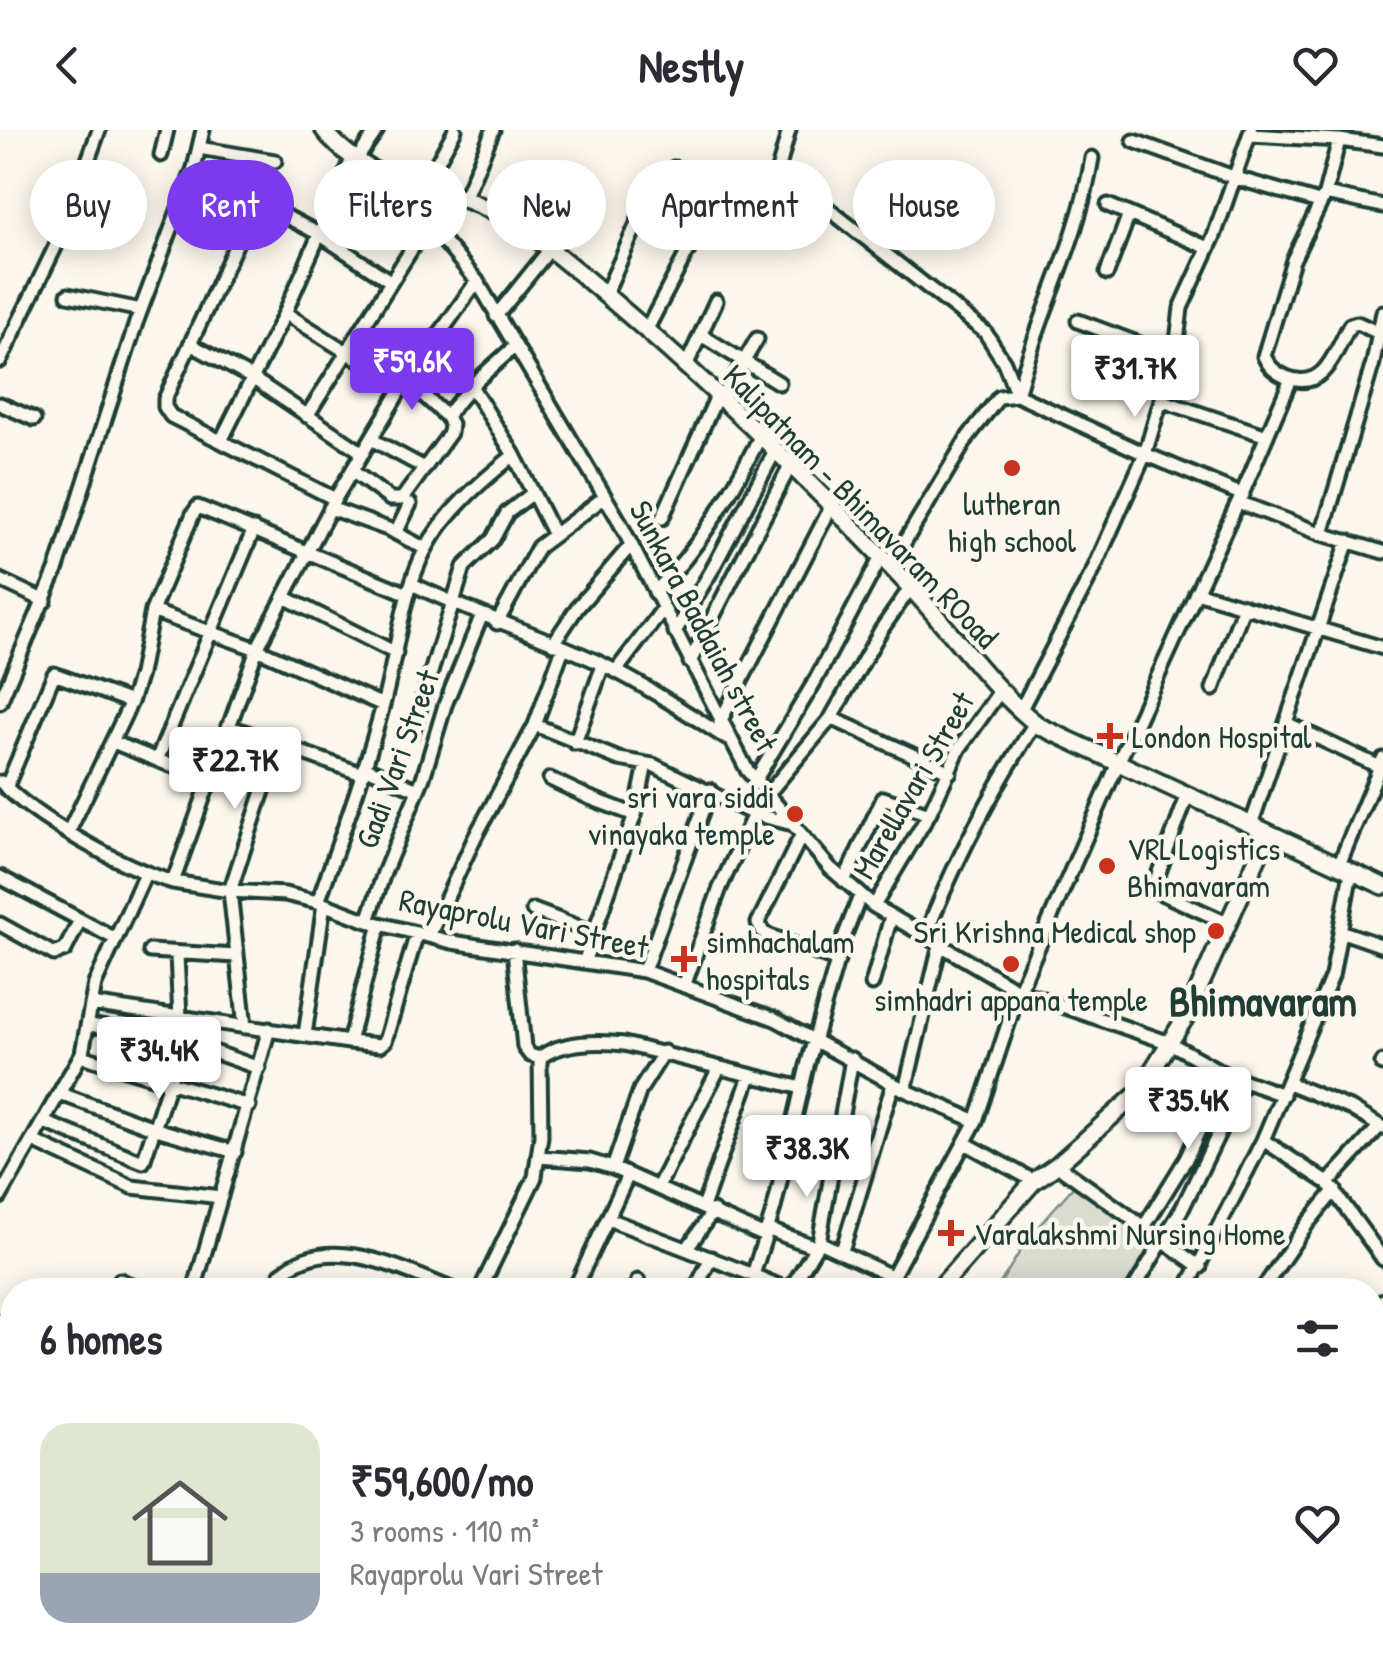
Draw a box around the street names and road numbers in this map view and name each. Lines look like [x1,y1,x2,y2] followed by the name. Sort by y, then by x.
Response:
[714,355,1008,657] street label: Kalipatnam - Bhimavaram ROoad
[620,493,789,760] street label: Sunkara Baddaiah street
[345,663,449,854] street label: Gadi Vari Street
[842,683,985,887] street label: Marellavari Street
[396,878,653,968] street label: Rayaprolu Vari Street

